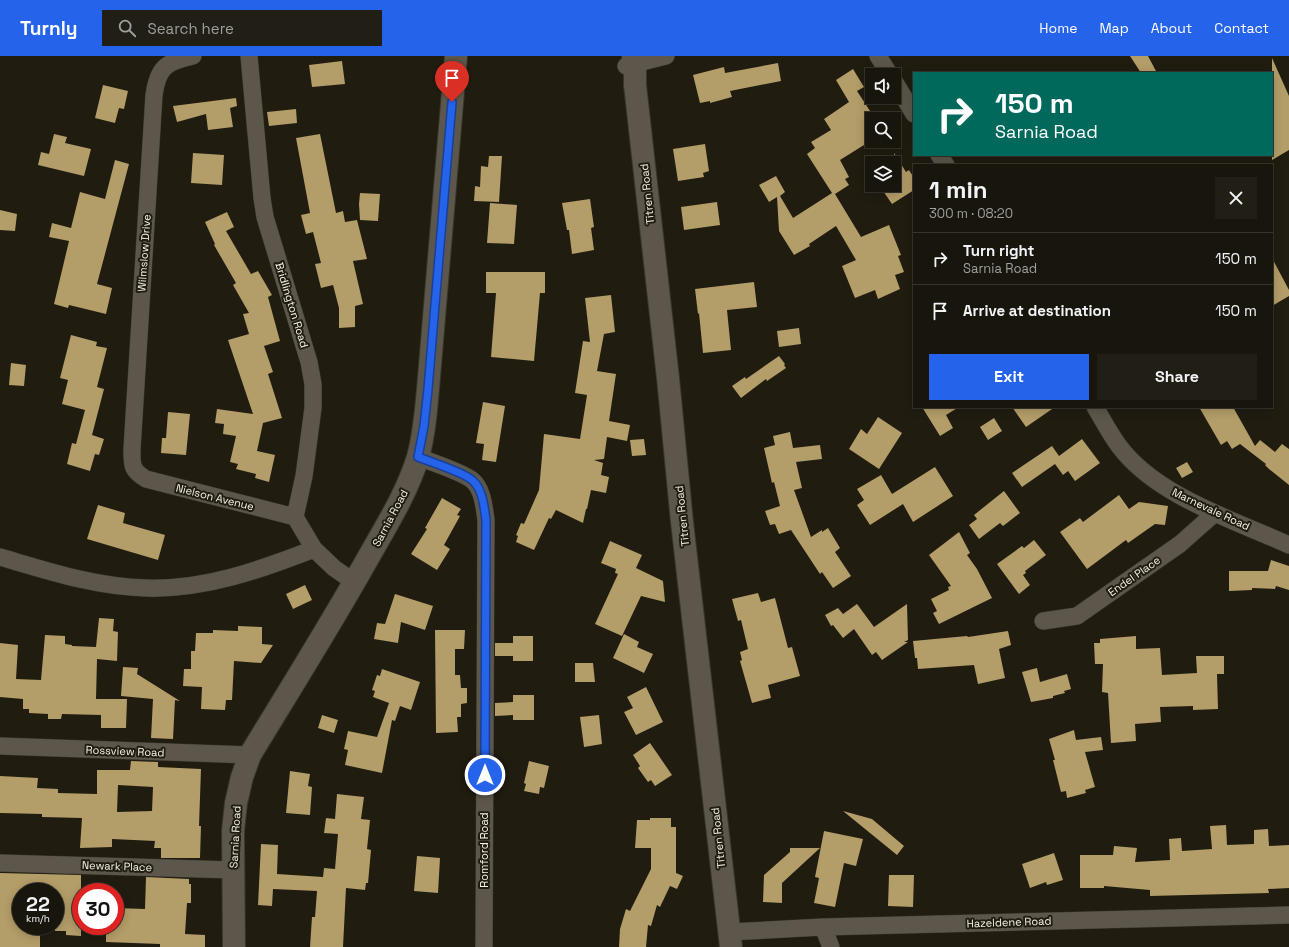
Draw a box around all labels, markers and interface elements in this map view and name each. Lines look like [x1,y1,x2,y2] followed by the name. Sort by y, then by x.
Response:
[102,10,382,46] search box
[20,16,78,41] text: Turnly
[116,17,138,39] icon: search
[148,19,234,38] text: Search here
[1039,19,1077,37] text: Home
[1099,19,1129,37] text: Map
[1151,19,1192,37] text: About
[1214,19,1269,37] text: Contact
[435,61,469,102] pin
[441,67,463,89] icon: arrive
[865,68,901,192] map controls
[865,68,901,104] button: sound
[995,85,1074,121] text: 150 m
[929,88,981,140] icon: right
[865,112,901,148] button: search
[995,120,1098,143] text: Sarnia Road
[865,156,901,192] button: layers
[637,163,657,225] street label: Titren Road
[929,174,988,205] text: 1 min
[1215,177,1257,219] button: close
[929,205,1013,222] text: 300 m · 08:20
[134,214,154,292] street label: Wilmslow Drive
[963,241,1034,260] text: Turn right
[929,248,951,270] icon: right
[1215,249,1257,268] text: 150 m
[963,260,1037,277] text: Sarnia Road
[272,261,312,349] street label: Bridlington Road
[929,300,951,322] icon: arrive
[963,301,1111,320] text: Arrive at destination
[1215,301,1257,320] text: 150 m
[929,354,1089,400] button: Exit
[1097,354,1257,400] button: Share
[174,481,256,513] street label: Nielson Avenue
[672,485,692,547] street label: Titren Road
[1170,485,1252,533] street label: Marnevale Road
[369,487,411,549] street label: Sarnia Road
[1105,553,1163,599] street label: Endel Place
[85,743,165,759] street label: Rossview Road
[464,754,506,796] position arrow
[226,805,244,869] street label: Sarnia Road
[708,807,728,869] street label: Titren Road
[477,812,491,888] street label: Romford Road
[82,858,152,874] street label: Newark Place
[72,883,124,935] speed limit sign: 30
[26,891,50,917] text: 22
[26,912,50,925] text: km/h
[966,914,1052,930] street label: Hazeldene Road

